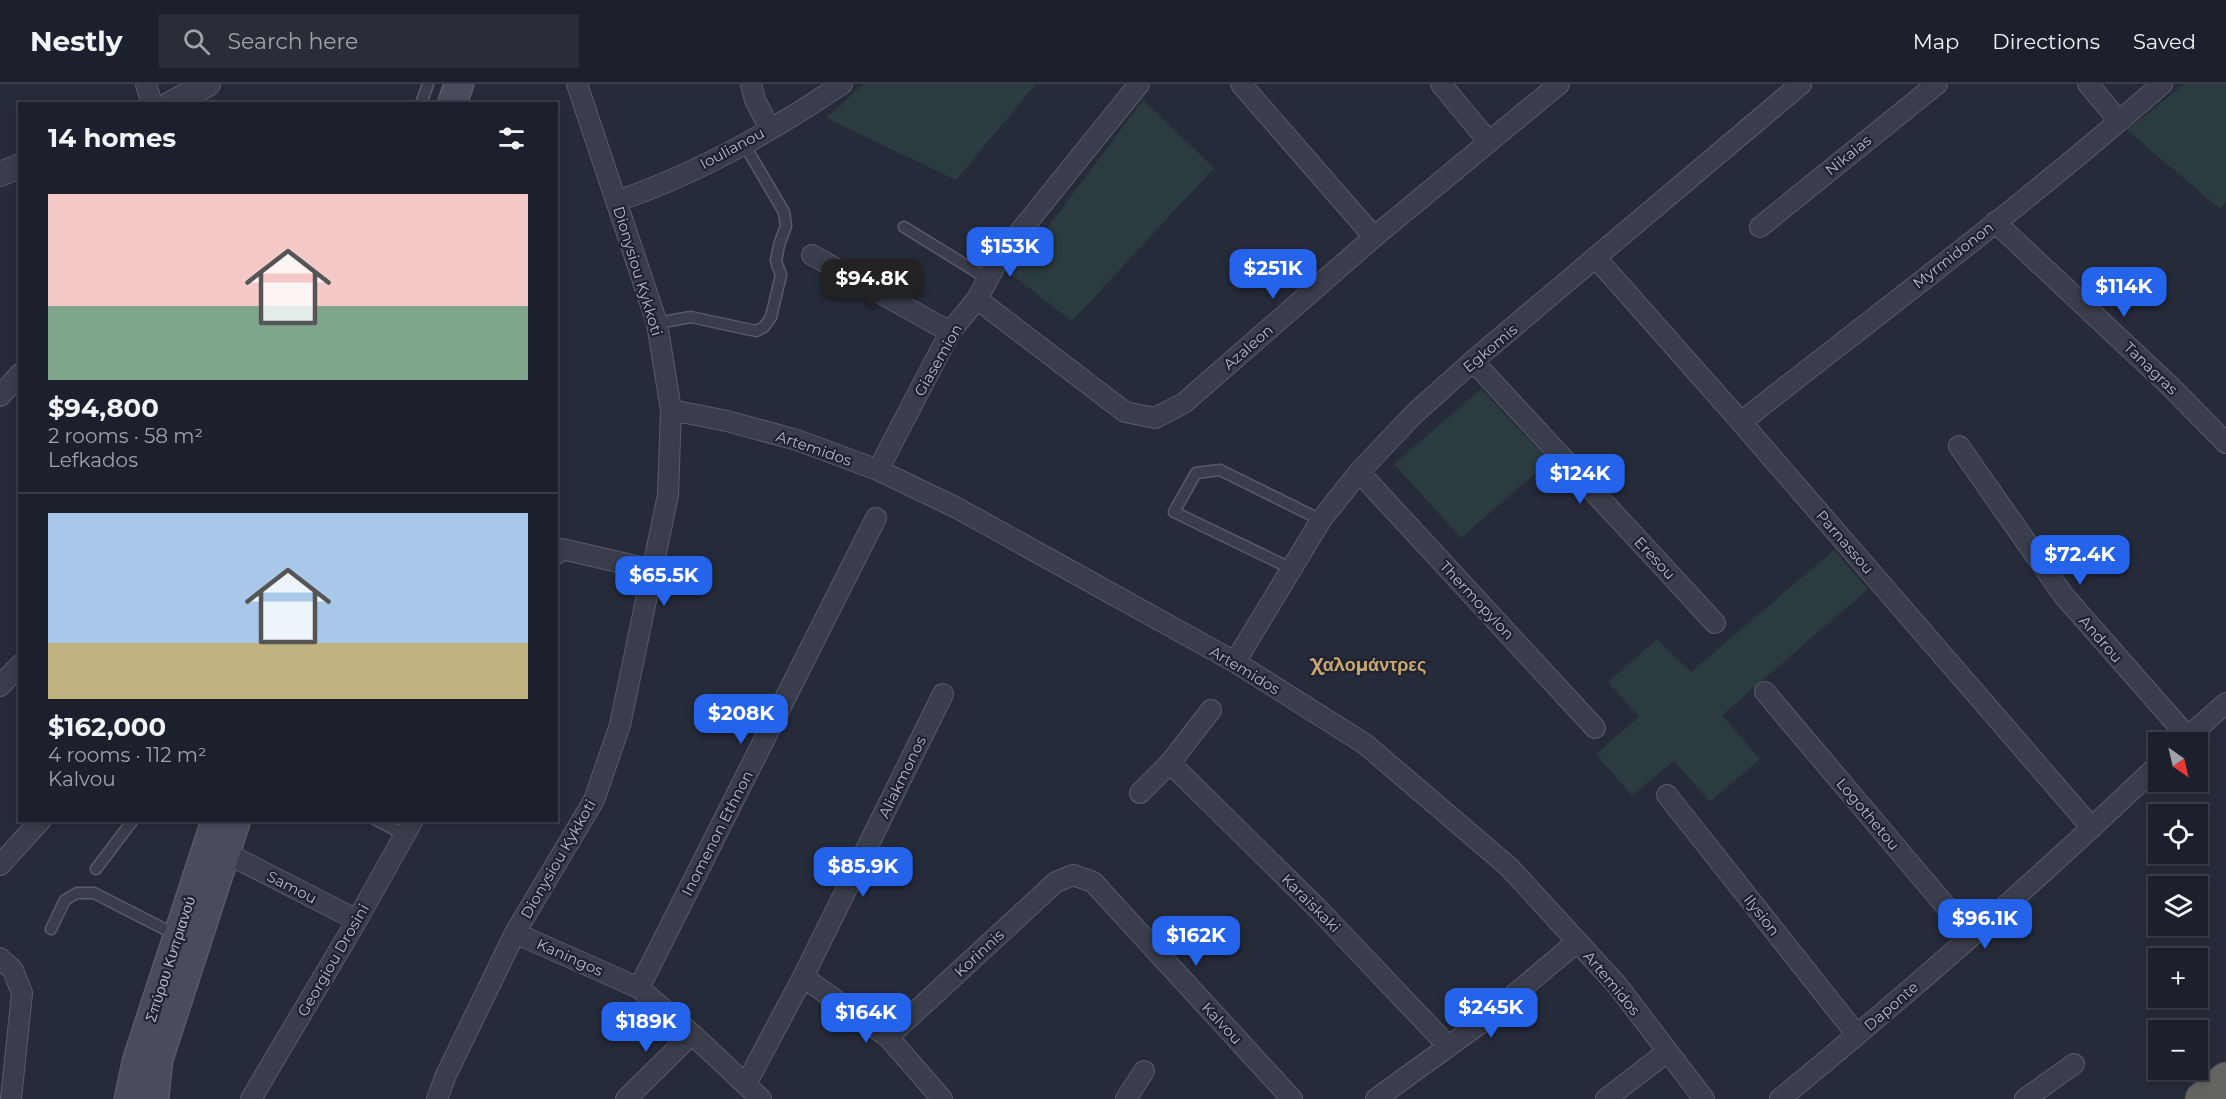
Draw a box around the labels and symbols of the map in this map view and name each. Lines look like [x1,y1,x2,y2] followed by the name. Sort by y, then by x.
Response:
[696,123,768,173] street label: Ioulianou
[1821,131,1875,179] street label: Nikaias
[609,204,667,338] street label: Dionysiou Kykkoti
[1909,217,1997,293] street label: Myrmidonon
[968,227,1052,278] pin: $153K
[1231,249,1315,300] pin: $251K
[823,259,921,310] pin: $94.8K
[2082,267,2166,318] pin: $114K
[910,320,966,400] street label: Giasemion
[1219,320,1277,374] street label: Azaleon
[1459,320,1521,376] street label: Egkomis
[2120,338,2182,398] street label: Tanagras
[774,426,854,470] street label: Artemidos
[1538,454,1622,505] pin: $124K
[1812,506,1878,578] street label: Parnassou
[1630,533,1680,583] street label: Eresou
[2031,535,2129,586] pin: $72.4K
[615,556,713,607] pin: $65.5K
[1436,557,1518,643] street label: Thermopylon
[2075,611,2127,667] street label: Androu
[1206,642,1284,698] street label: Artemidos
[1309,654,1426,676] district label: Χαλομάντρες
[699,694,783,745] pin: $208K
[2148,732,2208,792] north arrow
[874,733,930,821] street label: Aliakmonos
[677,767,757,899] street label: Inomenon Ethnon
[1832,774,1904,854] street label: Logothetou
[516,796,600,922] street label: Dionysiou Kykkoti
[814,847,912,898] pin: $85.9K
[264,866,320,908] street label: Samou
[1278,870,1344,936] street label: Karaiskaki
[1740,890,1784,940] street label: Ilysion
[141,894,199,1024] street label: Σπύρου Κυπριανού
[1936,899,2034,950] pin: $96.1K
[293,900,373,1020] street label: Georgiou Drosini
[1154,916,1238,967] pin: $162K
[950,925,1008,981] street label: Korinnis
[534,934,606,980] street label: Kaningos
[1579,947,1645,1019] street label: Artemidos
[1860,977,1922,1035] street label: Daponte
[1449,988,1533,1039] pin: $245K
[824,993,908,1044] pin: $164K
[1198,998,1246,1048] street label: Kalvou
[604,1002,688,1053] pin: $189K

